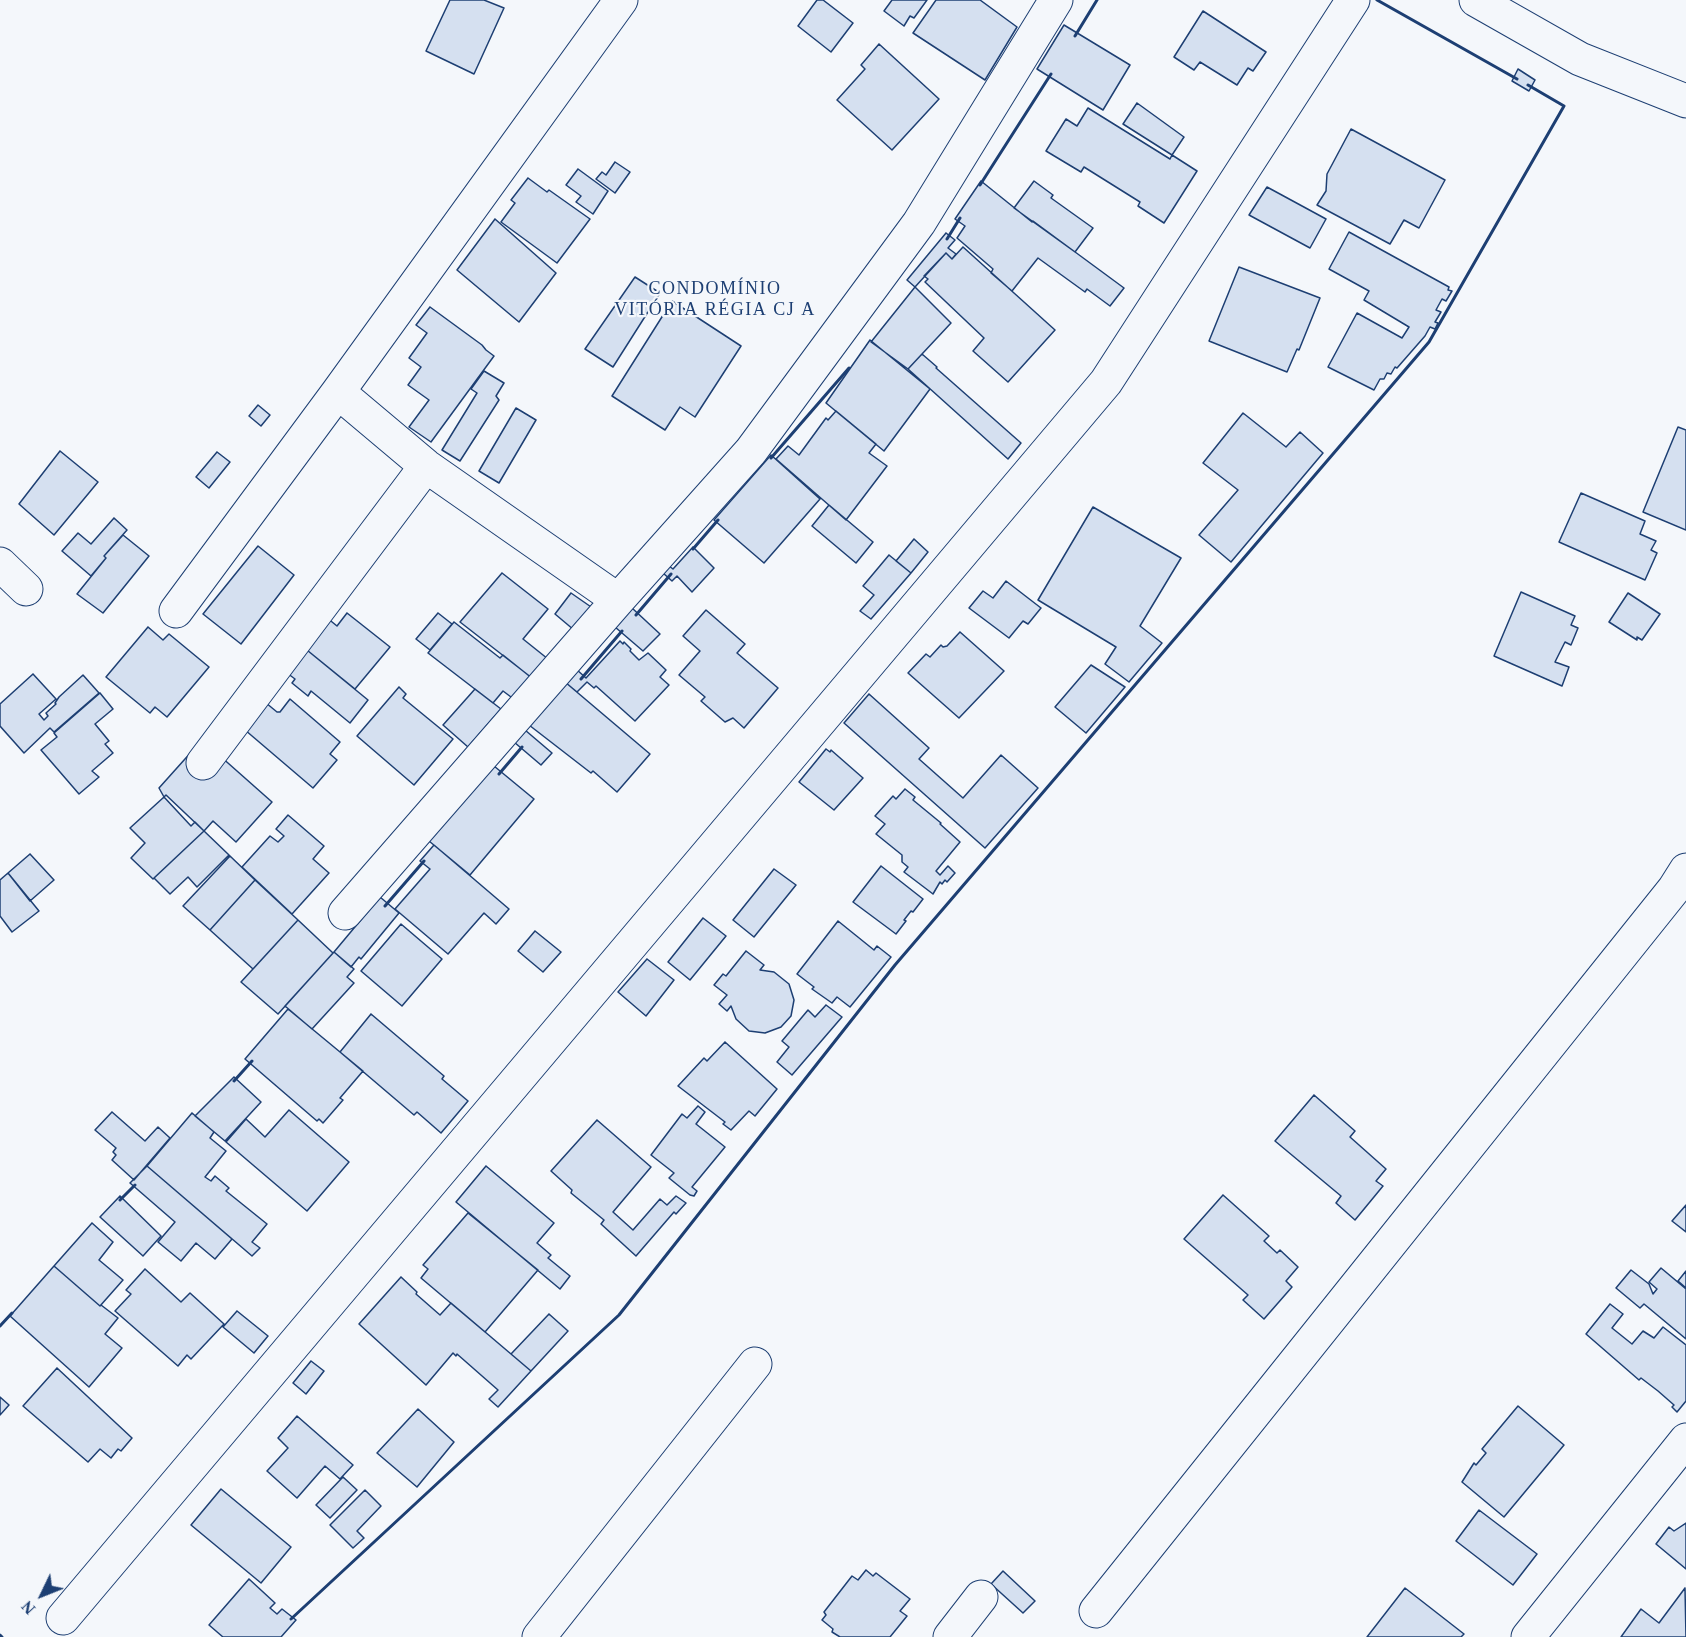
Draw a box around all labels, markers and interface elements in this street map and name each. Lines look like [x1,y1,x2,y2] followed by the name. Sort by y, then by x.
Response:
[614,278,816,320] district label: CONDOMÍNIO VITÓRIA RÉGIA CJ A
[12,1565,72,1625] north arrow
[18,1598,39,1618] text: N

